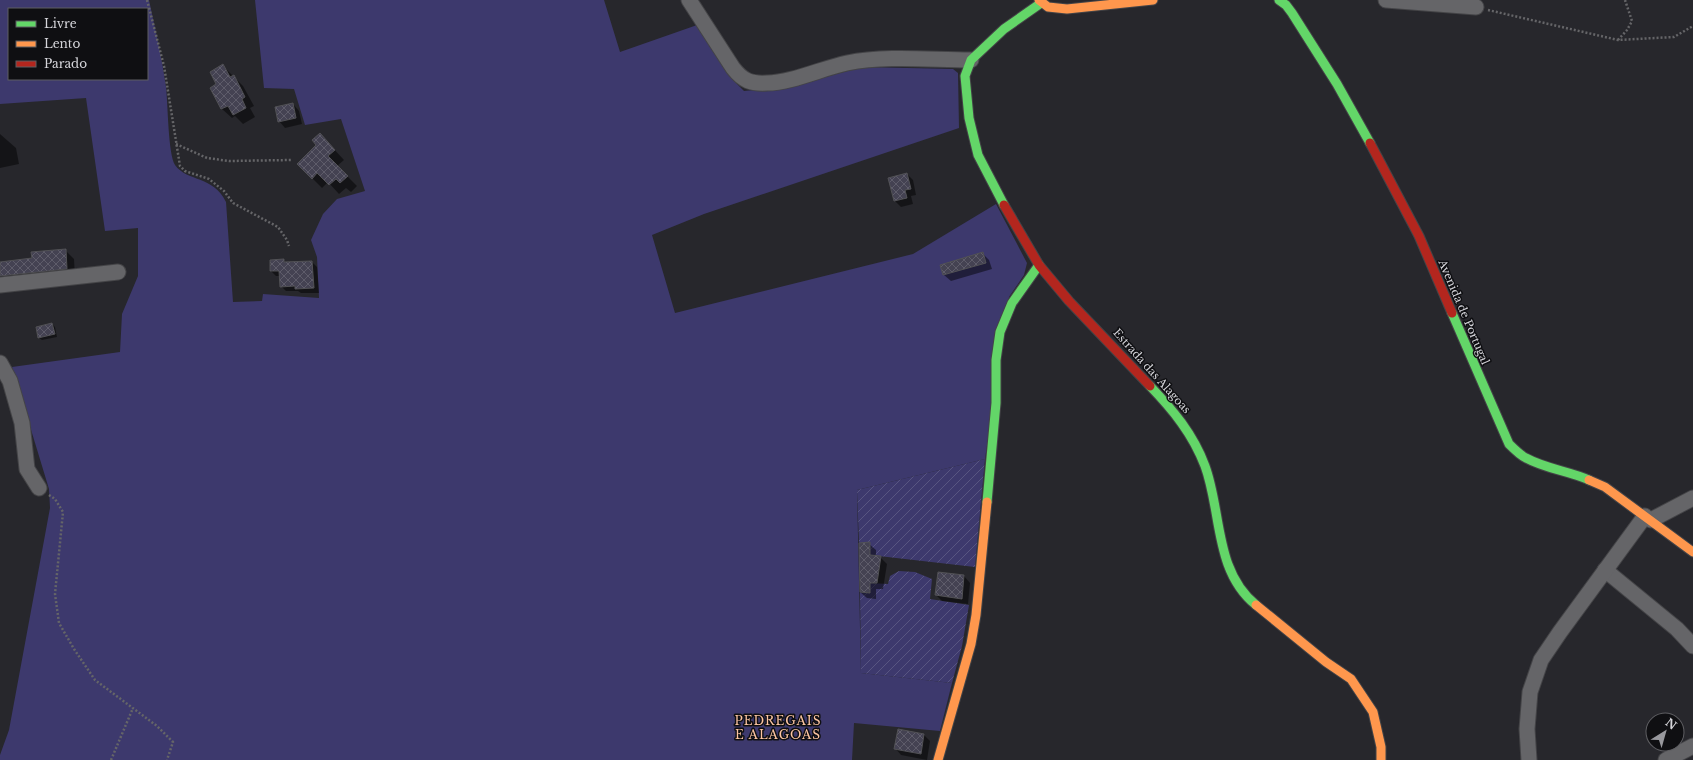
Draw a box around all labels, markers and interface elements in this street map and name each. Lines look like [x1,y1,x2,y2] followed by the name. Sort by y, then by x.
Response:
[8,8,148,80] legend
[44,16,77,31] text: Livre
[44,36,80,51] text: Lento
[44,56,87,71] text: Parado
[1435,256,1493,367] street label: Avenida de Portugal
[1110,326,1194,416] street label: Estrada das Alagoas
[1645,712,1685,752] north arrow
[735,713,821,742] district label: PEDREGAIS E ALAGOAS
[1663,715,1680,733] text: N

